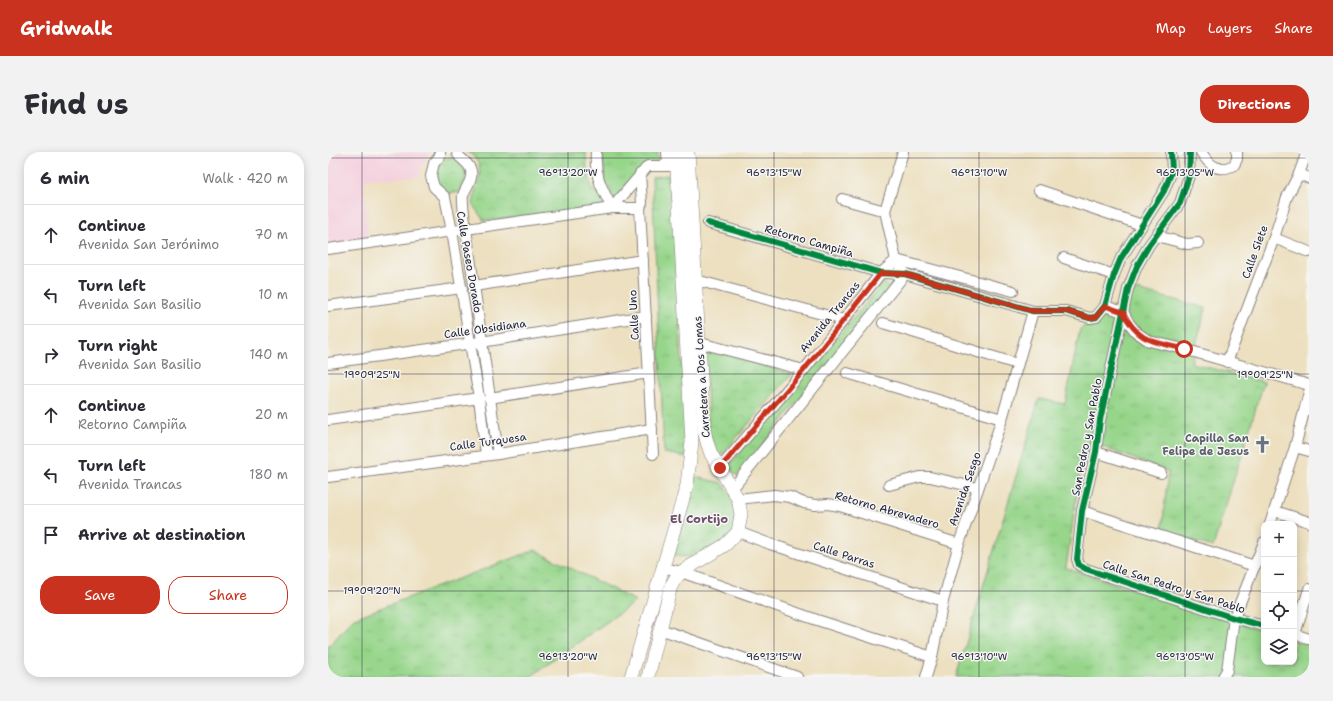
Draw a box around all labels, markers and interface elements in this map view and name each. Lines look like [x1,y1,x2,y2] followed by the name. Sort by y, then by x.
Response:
[20,16,113,41] text: Gridwalk
[1156,19,1186,37] text: Map
[1208,19,1252,37] text: Layers
[1274,19,1313,37] text: Share
[24,85,129,123] text: Find us
[1200,85,1309,123] button: Directions
[538,166,598,179] text: 96°13'20"W
[746,166,802,179] text: 96°13'15"W
[951,166,1008,179] text: 96°13'10"W
[1156,166,1215,179] text: 96°13'05"W
[40,167,90,189] text: 6 min
[202,170,288,187] text: Walk · 420 m
[453,210,485,314] street label: Calle Paseo Dorado
[78,216,146,236] text: Continue
[763,221,855,261] street label: Retorno Campiña
[1238,223,1272,281] street label: Calle Siete
[40,224,62,246] icon: ahead
[254,226,288,243] text: 70 m
[78,236,219,253] text: Avenida San Jerónimo
[78,276,146,296] text: Turn left
[796,278,864,356] street label: Avenida Trancas
[40,284,62,306] icon: left
[258,286,288,303] text: 10 m
[625,289,643,341] street label: Calle Uno
[78,296,201,313] text: Avenida San Basilio
[443,316,527,342] street label: Calle Obsidiana
[690,316,714,438] street label: Carretera a Dos Lomas
[78,336,158,356] text: Turn right
[1175,340,1193,358] route start
[40,344,62,366] icon: right
[249,346,288,363] text: 140 m
[78,356,201,373] text: Avenida San Basilio
[344,368,400,381] text: 19°09'25"N
[1237,368,1293,381] text: 19°09'25"N
[1068,377,1106,497] street label: San Pedro y San Pablo
[78,396,146,416] text: Continue
[40,404,62,426] icon: ahead
[255,406,288,423] text: 20 m
[78,416,187,433] text: Retorno Campiña
[449,429,527,455] street label: Calle Turquesa
[1162,431,1250,459] place label: Capilla San Felipe de Jesus
[1252,434,1272,454] church icon: Capilla San Felipe de Jesus
[945,450,985,528] street label: Avenida Sesgo
[78,456,146,476] text: Turn left
[711,459,729,477] route end
[40,464,62,486] icon: left
[249,466,288,483] text: 180 m
[78,476,182,493] text: Avenida Trancas
[833,488,941,532] street label: Retorno Abrevadero
[670,511,728,527] district label: El Cortijo
[1261,521,1297,665] map controls
[1261,521,1297,557] button: +
[40,524,62,546] icon: arrive
[78,525,246,545] text: Arrive at destination
[811,538,877,572] street label: Calle Parras
[1101,557,1248,617] street label: Calle San Pedro y San Pablo
[1261,557,1297,593] button: −
[40,576,160,614] button: Save
[168,576,288,614] button: Share
[343,584,401,597] text: 19°09'20"N
[1261,593,1297,629] button: locate
[1261,629,1297,665] button: layers
[538,650,598,663] text: 96°13'20"W
[746,650,802,663] text: 96°13'15"W
[951,650,1008,663] text: 96°13'10"W
[1156,650,1215,663] text: 96°13'05"W

